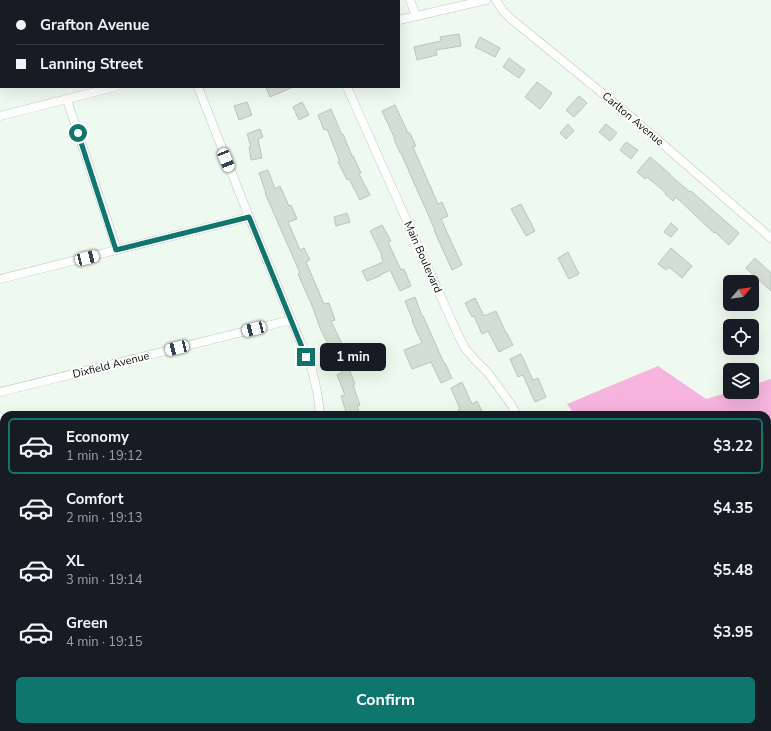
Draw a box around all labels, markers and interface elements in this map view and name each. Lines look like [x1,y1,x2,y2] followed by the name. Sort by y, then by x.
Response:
[40,15,149,35] text: Grafton Avenue
[40,54,143,74] text: Lanning Street
[599,89,667,149] street label: Carlton Avenue
[69,124,87,142] route start
[216,147,236,173] car
[400,219,446,295] street label: Main Boulevard
[74,249,100,267] car
[723,275,759,311] north arrow
[723,275,759,399] map controls
[723,319,759,355] button: locate
[241,320,267,338] car
[164,339,190,357] car
[320,343,386,371] callout: 1 min
[71,348,151,382] street label: Dixfield Avenue
[297,348,315,366] route end
[336,348,370,366] text: 1 min
[723,363,759,399] button: layers
[66,427,129,447] text: Economy
[18,428,54,464] icon: car
[713,436,753,456] text: $3.22
[66,447,142,465] text: 1 min · 19:12
[66,489,123,509] text: Comfort
[18,490,54,526] icon: car
[713,498,753,518] text: $4.35
[66,509,142,527] text: 2 min · 19:13
[66,551,85,571] text: XL
[18,552,54,588] icon: car
[713,560,753,580] text: $5.48
[66,571,142,589] text: 3 min · 19:14
[66,613,108,633] text: Green
[18,614,54,650] icon: car
[713,622,753,642] text: $3.95
[66,633,142,651] text: 4 min · 19:15
[16,677,755,723] button: Confirm

